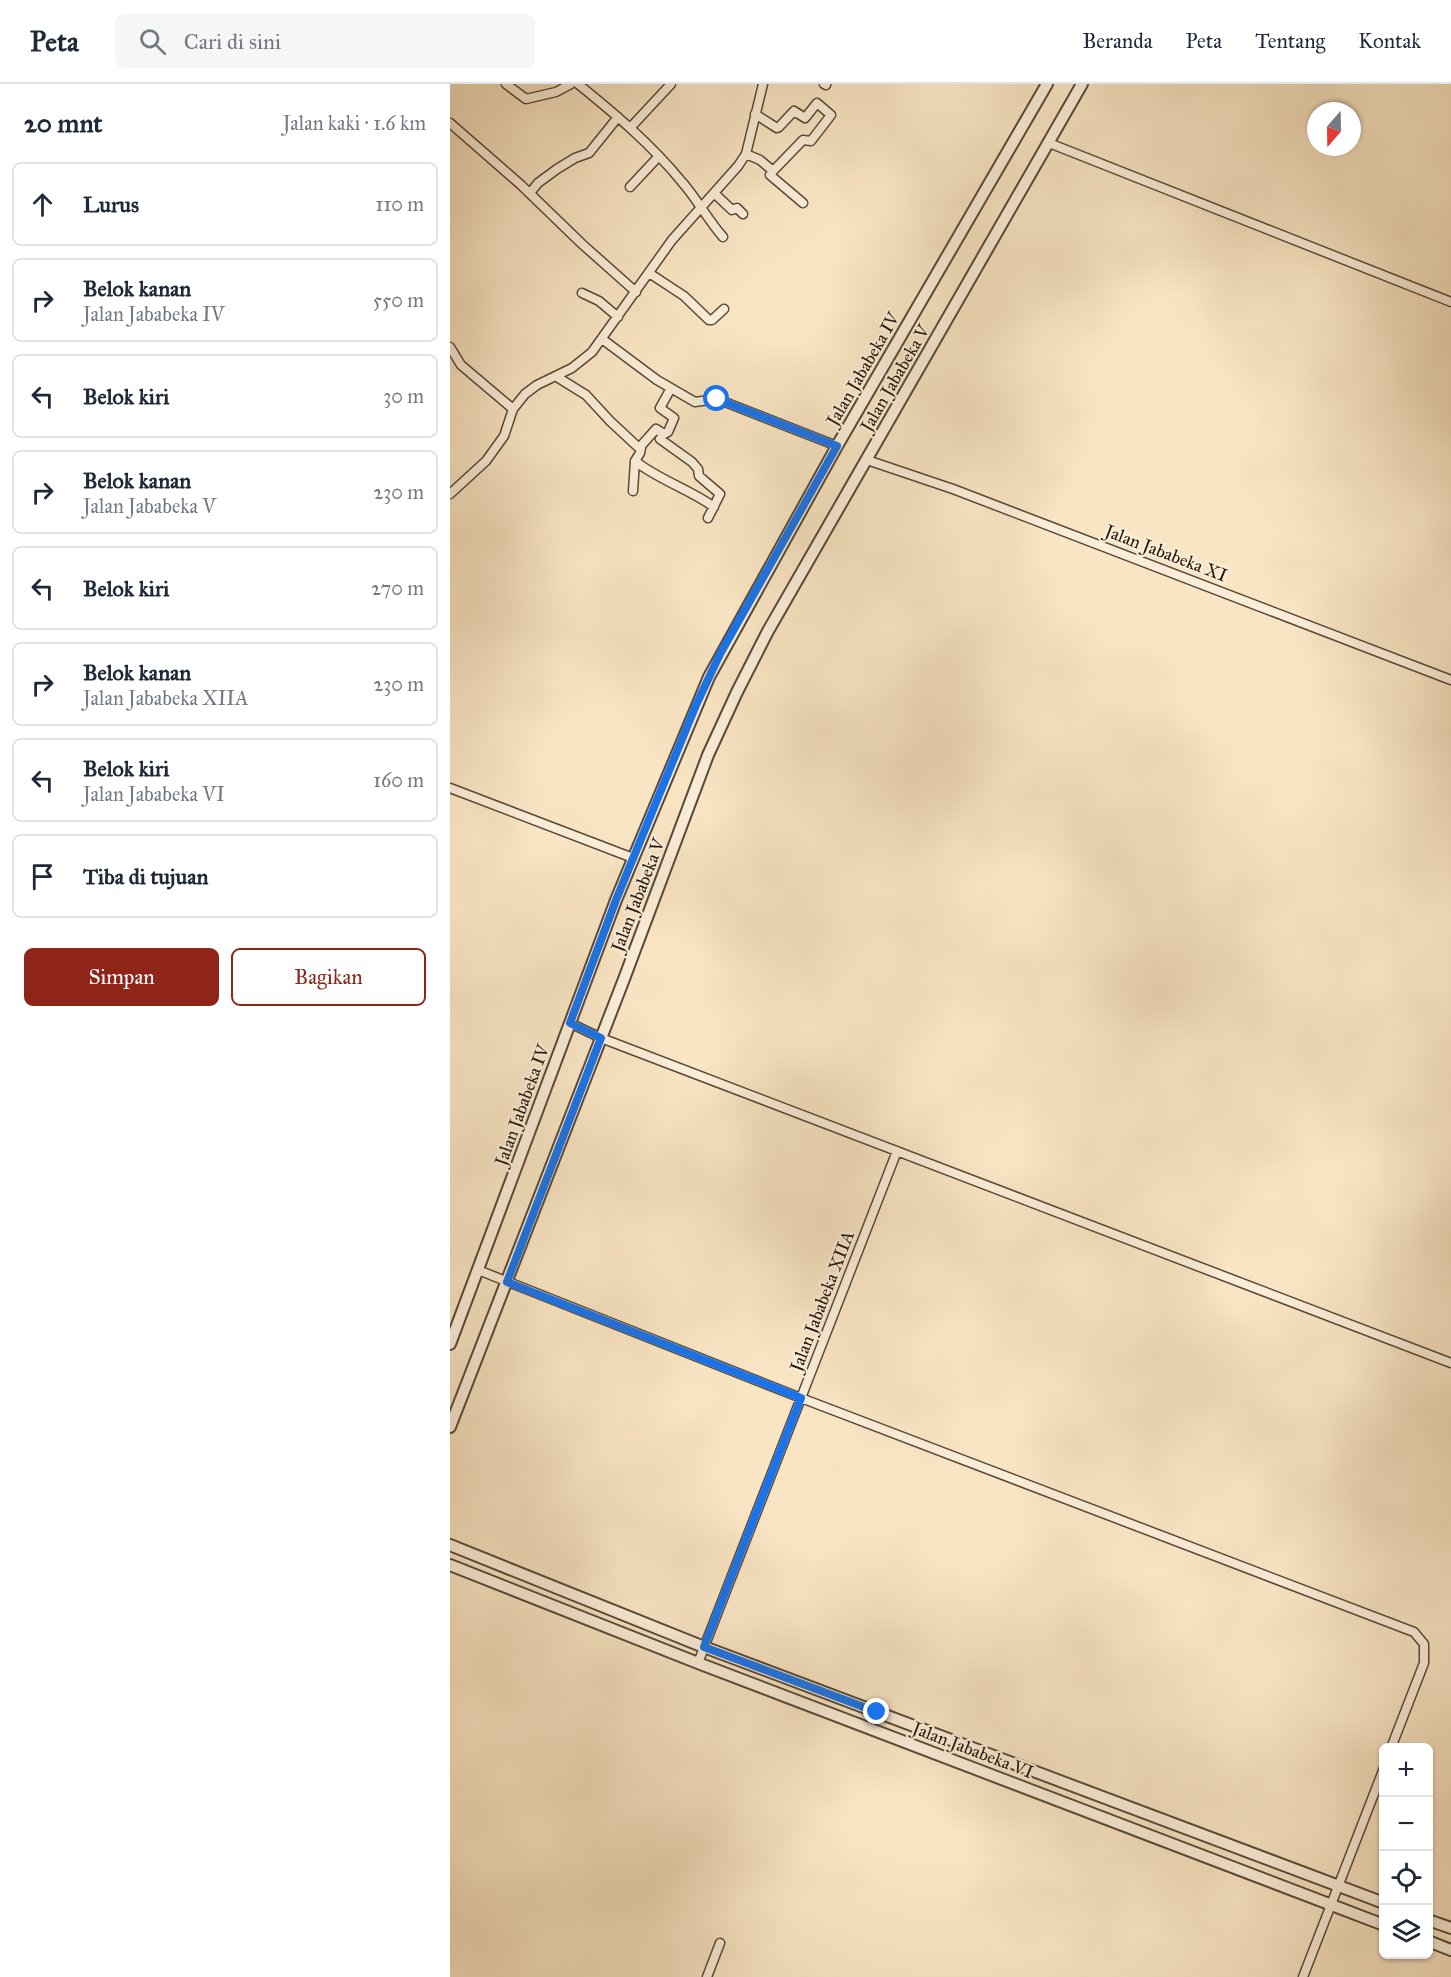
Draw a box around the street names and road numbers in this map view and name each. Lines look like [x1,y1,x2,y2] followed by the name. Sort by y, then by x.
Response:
[821,307,906,432] street label: Jalan Jababeka IV
[855,319,936,438] street label: Jalan Jababeka V
[1100,519,1230,587] street label: Jalan Jababeka XI
[606,834,671,957] street label: Jalan Jababeka V
[489,1040,556,1171] street label: Jalan Jababeka IV
[784,1228,860,1377] street label: Jalan Jababeka XIIA
[907,1716,1037,1784] street label: Jalan Jababeka VI

